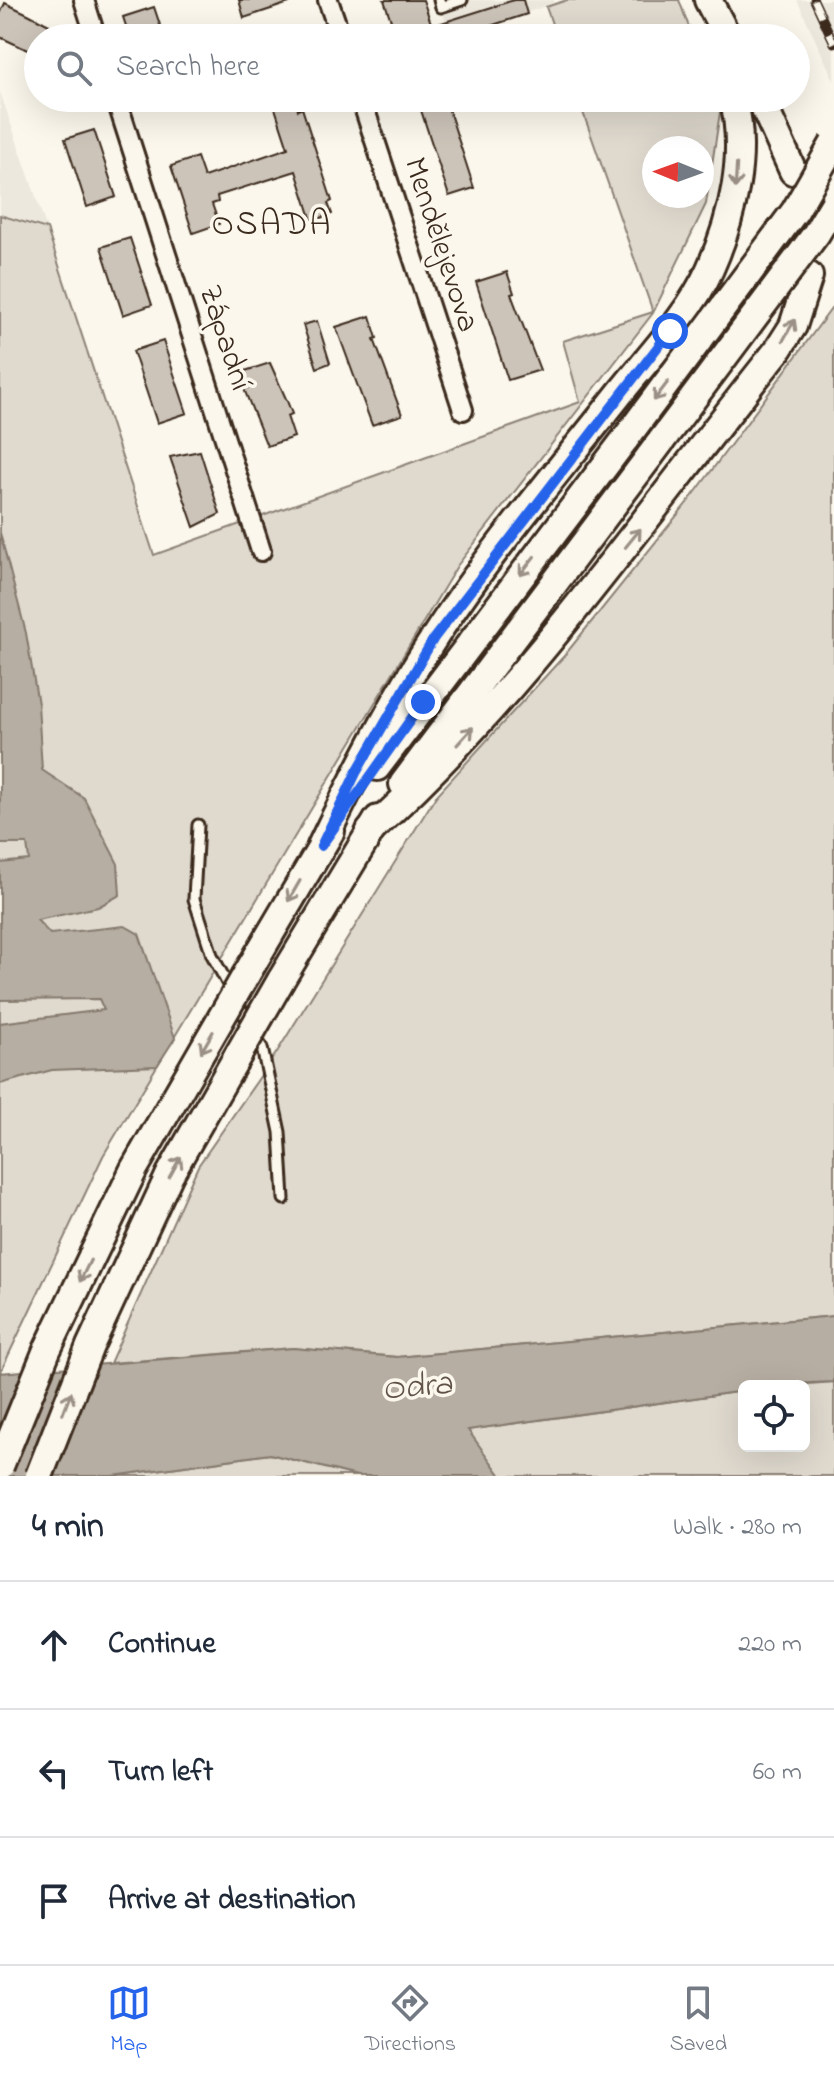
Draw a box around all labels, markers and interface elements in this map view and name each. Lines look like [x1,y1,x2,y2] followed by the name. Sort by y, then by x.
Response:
[24,24,810,112] search box
[52,46,96,90] icon: search
[116,46,260,90] text: Search here
[642,136,714,208] north arrow
[390,152,490,338] street label: Mendělejevova
[728,162,743,189] one-way arrow
[211,201,333,251] district label: OSADA
[185,279,263,397] street label: Západní
[652,313,688,349] route start
[782,319,797,343] one-way arrow
[653,379,670,401] one-way arrow
[624,528,642,549] one-way arrow
[519,555,536,576] one-way arrow
[405,684,441,720] route end
[455,727,473,747] one-way arrow
[286,879,302,902] one-way arrow
[199,1030,215,1053] one-way arrow
[168,1155,183,1179] one-way arrow
[77,1259,92,1283] one-way arrow
[380,1360,455,1416] water label: Odra
[738,1380,810,1452] map controls
[738,1380,810,1452] button: locate
[61,1391,76,1416] one-way arrow
[32,1503,104,1553] text: 4 min
[673,1509,802,1547] text: Walk · 280 m
[32,1623,76,1667] icon: ahead
[108,1623,216,1667] text: Continue
[738,1626,802,1664] text: 220 m
[32,1751,76,1795] icon: left
[108,1751,213,1795] text: Turn left
[753,1754,802,1792] text: 60 m
[32,1879,76,1923] icon: arrive
[108,1879,356,1923] text: Arrive at destination
[107,1981,151,2061] tab: Map
[365,1981,456,2061] tab: Directions
[670,1981,727,2061] tab: Saved

